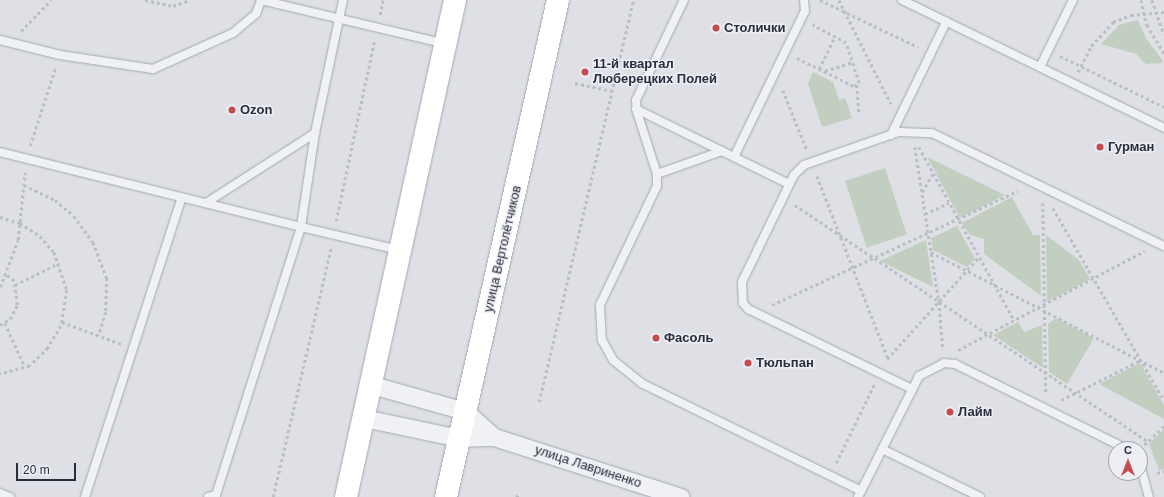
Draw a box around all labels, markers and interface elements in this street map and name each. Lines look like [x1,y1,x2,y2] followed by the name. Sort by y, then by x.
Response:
[724,20,785,36] place label: Столички
[711,23,721,33] marker: Столички
[593,57,717,88] place label: 11-й квартал Люберецких Полей
[580,67,590,77] marker: 11-й квартал Люберецких Полей
[240,102,272,118] place label: Ozon
[227,105,237,115] marker: Ozon
[1108,139,1154,155] place label: Гурман
[1095,142,1105,152] marker: Гурман
[481,184,525,314] street label: улица Вертолётчиков
[664,330,713,346] place label: Фасоль
[651,333,661,343] marker: Фасоль
[756,355,814,371] place label: Тюльпан
[743,358,753,368] marker: Тюльпан
[958,404,992,420] place label: Лайм
[945,407,955,417] marker: Лайм
[1108,441,1148,481] north arrow
[533,442,643,492] street label: улица Лавриненко
[1124,444,1132,456] text: С
[18,455,78,481] scale bar
[23,463,50,477] text: 20 m

